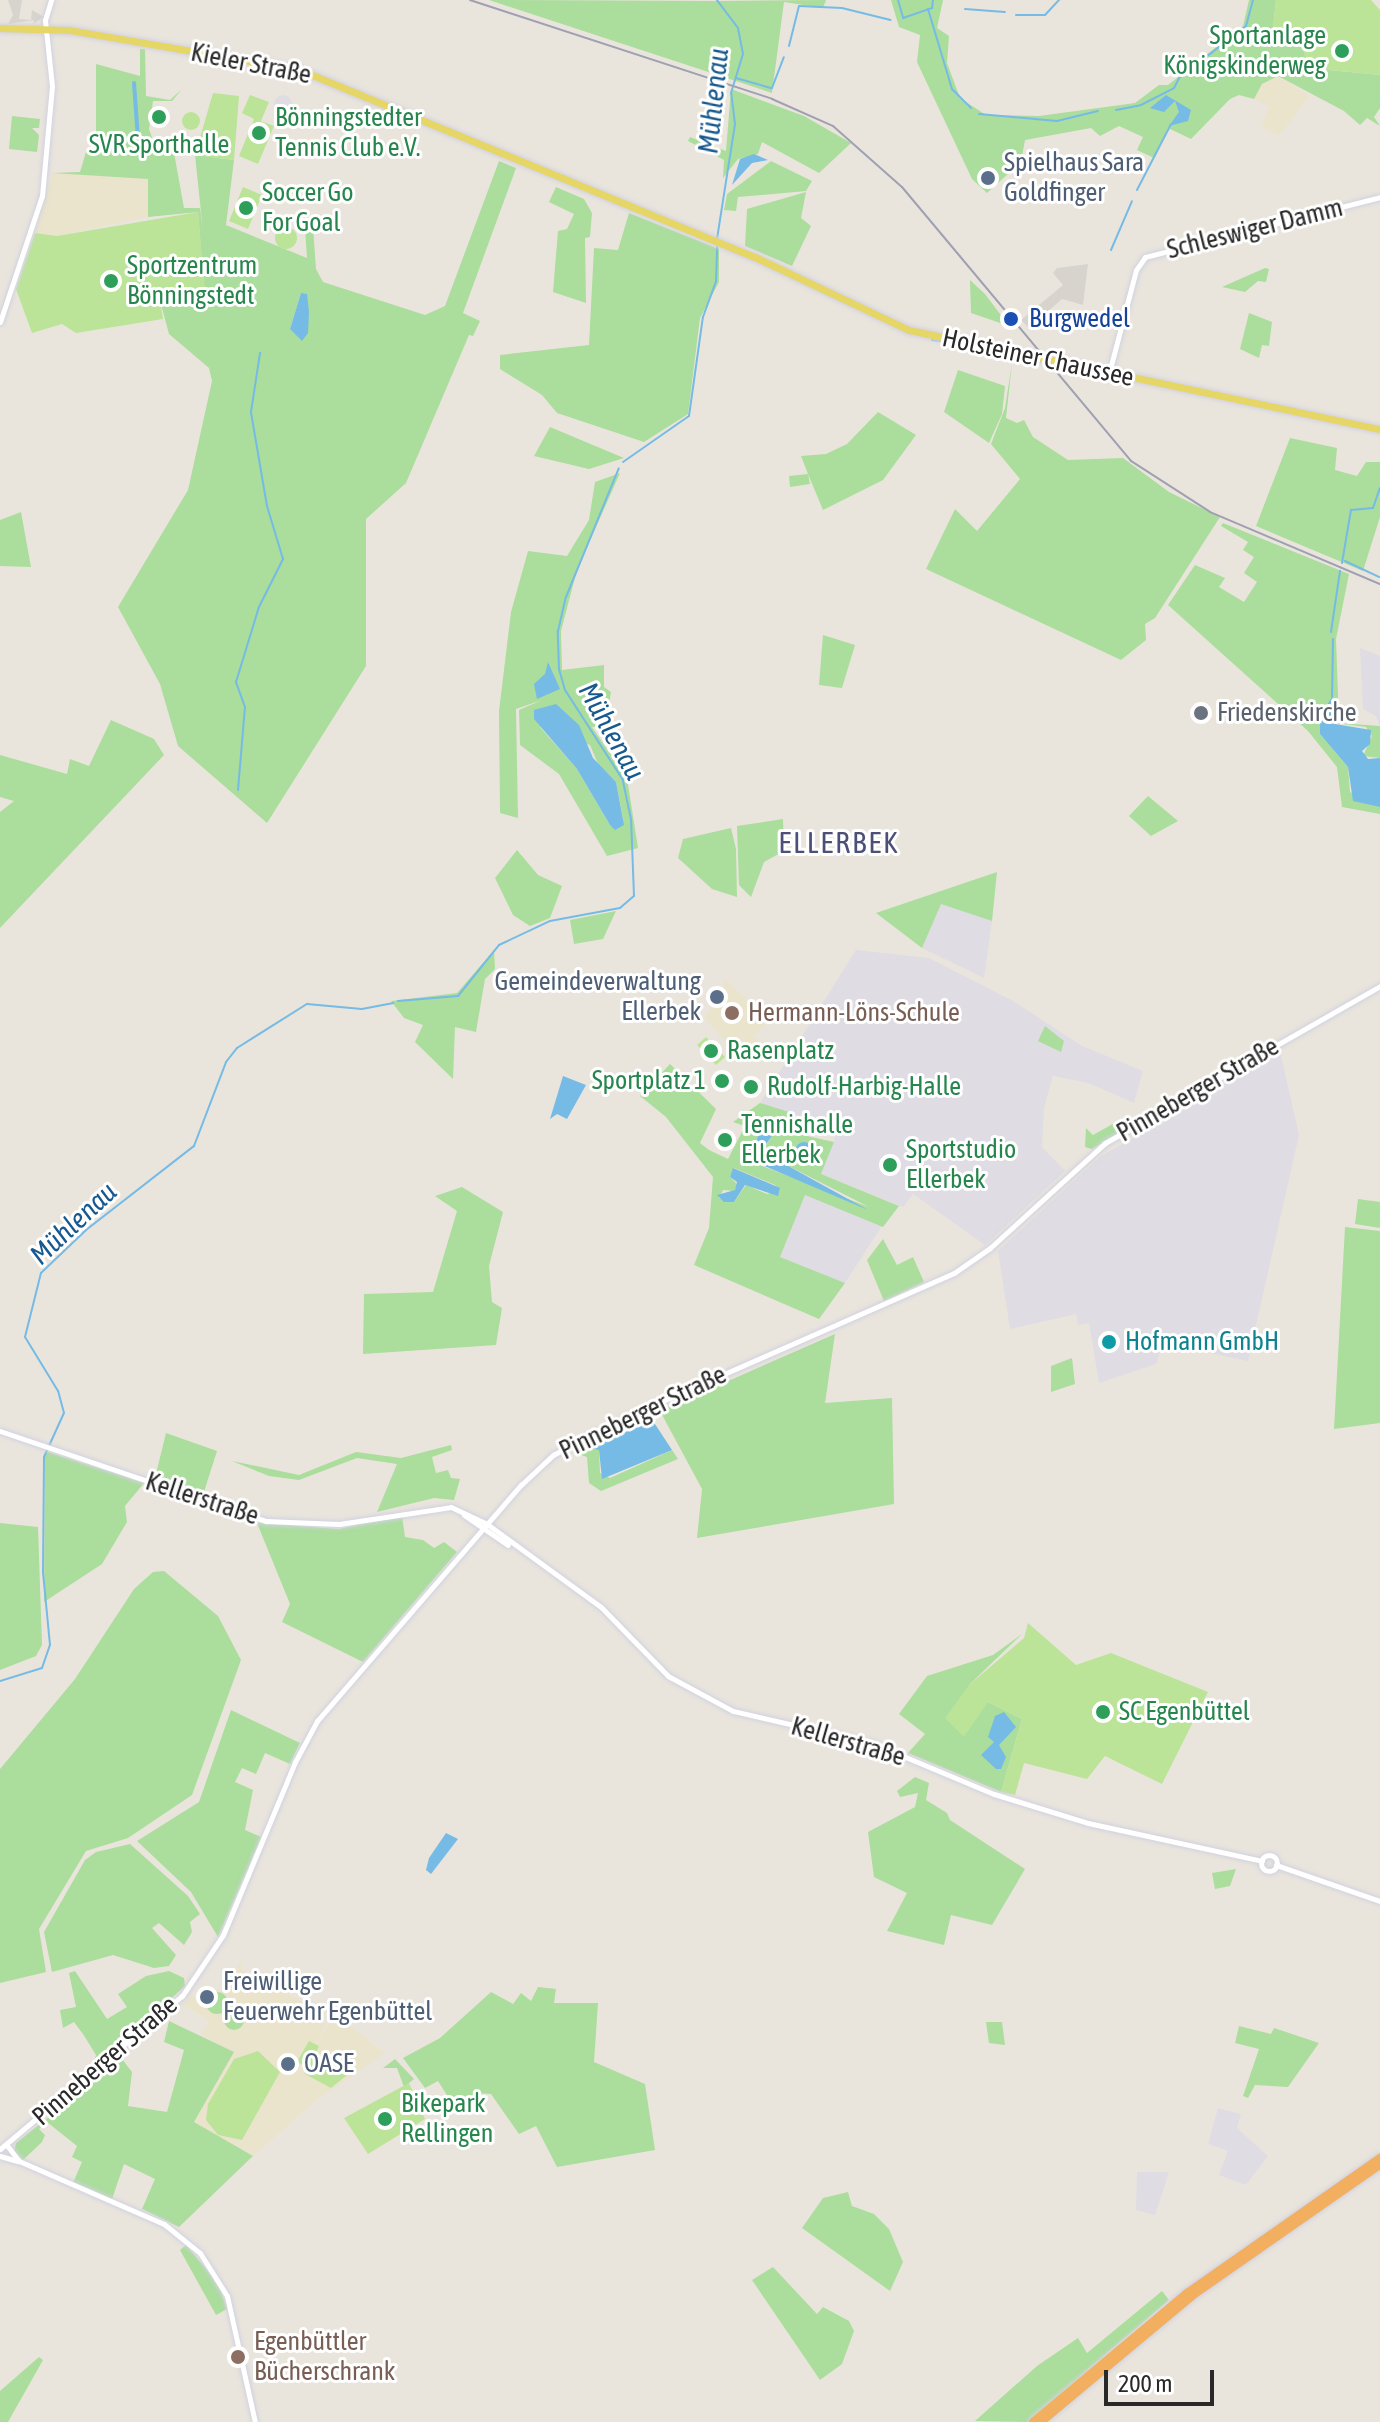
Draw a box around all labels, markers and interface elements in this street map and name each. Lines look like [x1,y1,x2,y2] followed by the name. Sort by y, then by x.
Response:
[1163,20,1326,82] place label: Sportanlage Königskinderweg
[188,37,314,91] street label: Kieler Straße
[1333,42,1351,60] marker: Sportanlage Königskinderweg
[691,47,735,155] water label: Mühlenau
[275,102,422,164] place label: Bönningstedter Tennis Club e.V.
[150,108,168,126] marker: SVR Sporthalle
[250,124,268,142] marker: Bönningstedter Tennis Club e.V.
[89,129,229,161] place label: SVR Sporthalle
[1004,147,1144,208] place label: Spielhaus Sara Goldfinger
[979,169,997,187] marker: Spielhaus Sara Goldfinger
[262,177,353,238] place label: Soccer Go For Goal
[1164,192,1346,266] street label: Schleswiger Damm
[237,199,255,217] marker: Soccer Go For Goal
[127,250,257,312] place label: Sportzentrum Bönningstedt
[102,272,120,290] marker: Sportzentrum Bönningstedt
[1029,303,1130,335] place label: Burgwedel
[1000,308,1022,330] marker: Burgwedel
[939,322,1137,394] street label: Holsteiner Chaussee
[572,677,652,785] water label: Mühlenau
[1217,697,1357,729] place label: Friedenskirche
[1192,704,1210,722] marker: Friedenskirche
[778,824,900,860] district label: ELLERBEK
[494,966,701,1028] place label: Gemeindeverwaltung Ellerbek
[708,988,726,1006] marker: Gemeindeverwaltung Ellerbek
[748,997,960,1029] place label: Hermann-Löns-Schule
[723,1004,741,1022] marker: Hermann-Löns-Schule
[1112,1031,1284,1149] street label: Pinneberger Straße
[727,1035,834,1067] place label: Rasenplatz
[702,1042,720,1060] marker: Rasenplatz
[592,1065,706,1097] place label: Sportplatz 1
[767,1071,961,1103] place label: Rudolf-Harbig-Halle
[713,1072,731,1090] marker: Sportplatz 1
[742,1078,760,1096] marker: Rudolf-Harbig-Halle
[741,1109,853,1170] place label: Tennishalle Ellerbek
[716,1131,734,1149] marker: Tennishalle Ellerbek
[906,1134,1016,1196] place label: Sportstudio Ellerbek
[881,1156,899,1174] marker: Sportstudio Ellerbek
[23,1175,123,1271] water label: Mühlenau
[1125,1326,1279,1358] place label: Hofmann GmbH
[1100,1333,1118,1351] marker: Hofmann GmbH
[555,1359,731,1467] street label: Pinneberger Straße
[142,1466,262,1532] street label: Kellerstraße
[1119,1696,1250,1728] place label: SC Egenbüttel
[1094,1703,1112,1721] marker: SC Egenbüttel
[787,1711,909,1773] street label: Kellerstraße
[223,1966,432,2028] place label: Freiwillige Feuerwehr Egenbüttel
[198,1988,216,2006] marker: Freiwillige Feuerwehr Egenbüttel
[26,1990,184,2132] street label: Pinneberger Straße
[304,2048,354,2080] place label: OASE
[279,2055,297,2073] marker: OASE
[401,2088,493,2150] place label: Bikepark Rellingen
[376,2110,394,2128] marker: Bikepark Rellingen
[254,2326,395,2388] place label: Egenbüttler Bücherschrank
[229,2348,247,2366] marker: Egenbüttler Bücherschrank
[1108,2354,1218,2404] scale bar
[1118,2370,1172,2397] text: 200 m

